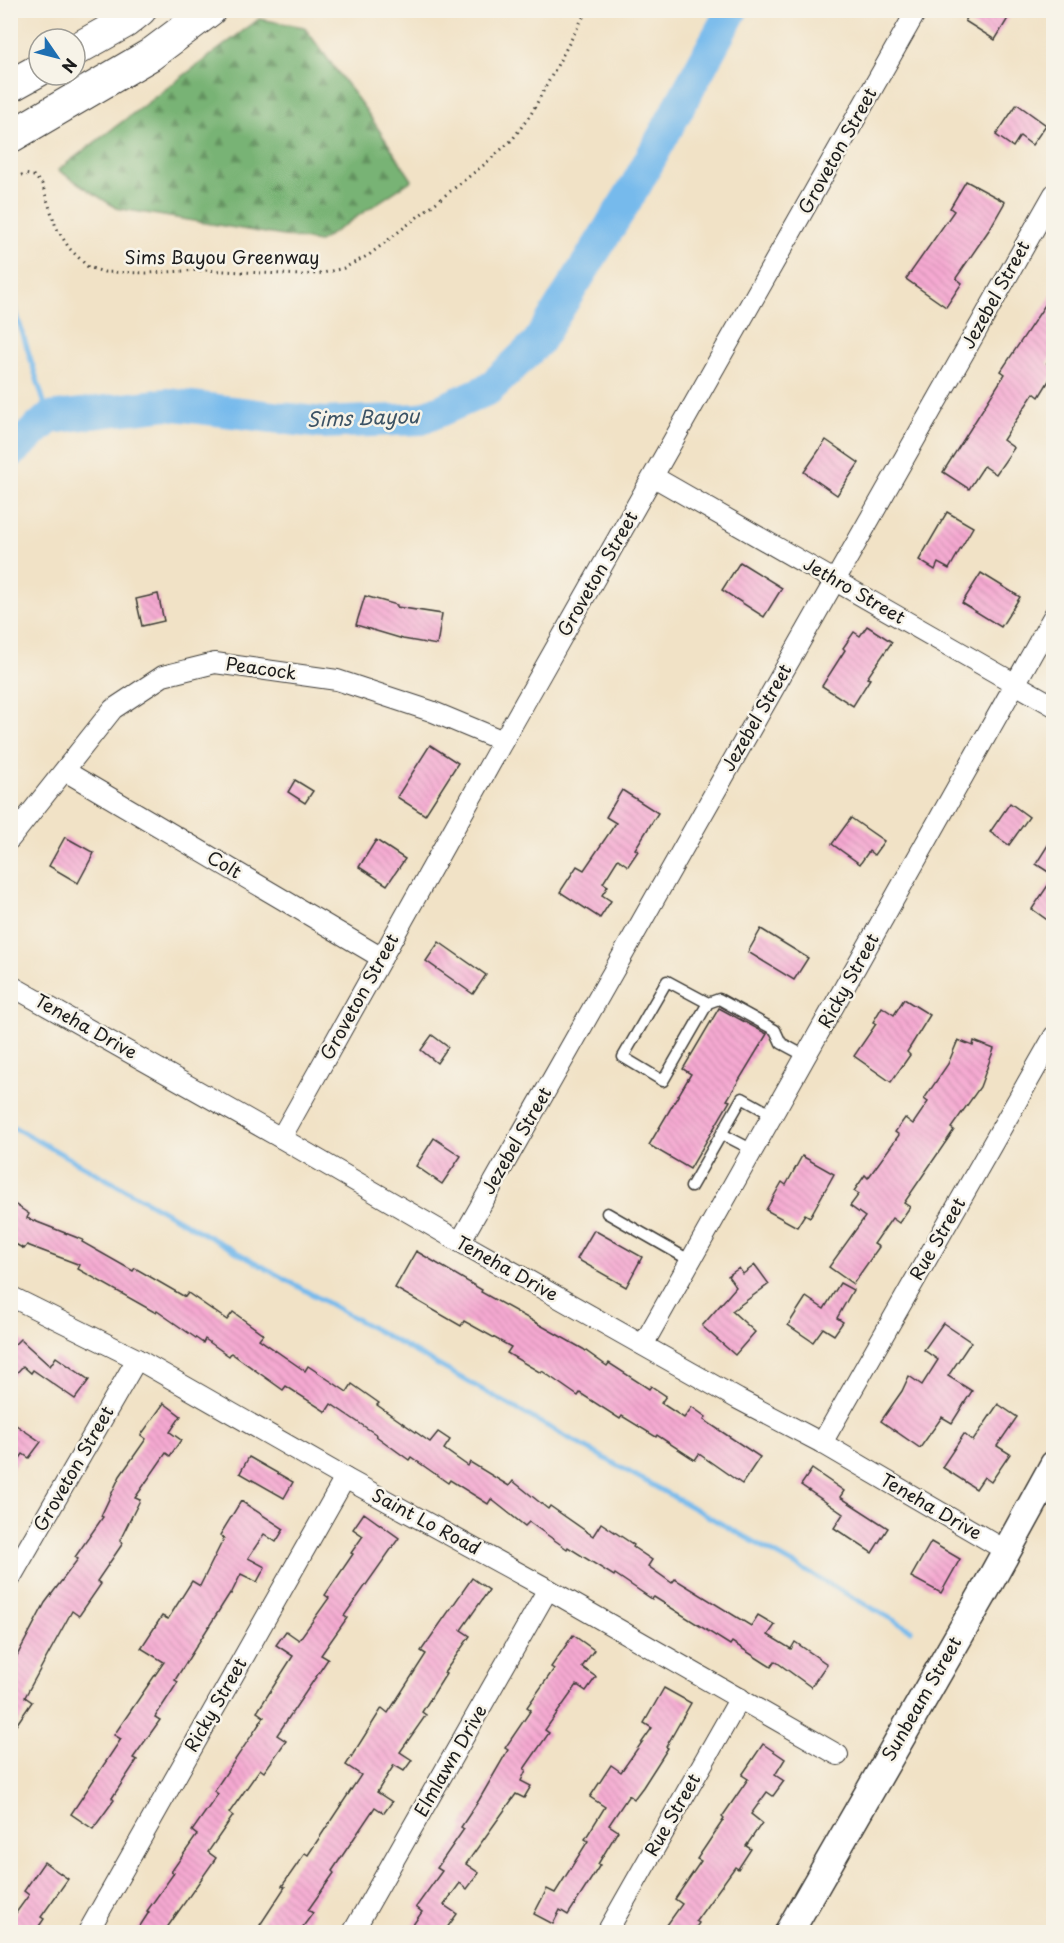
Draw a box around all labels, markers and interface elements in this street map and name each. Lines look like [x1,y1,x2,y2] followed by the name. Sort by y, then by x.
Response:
[27,27,87,87] north arrow
[57,54,84,78] text: N
[791,82,883,218] street label: Groveton Street
[954,235,1036,353] street label: Jezebel Street
[125,243,319,270] street label: Sims Bayou Greenway
[306,400,421,434] water label: Sims Bayou
[550,505,644,641] street label: Groveton Street
[799,550,911,630] street label: Jethro Street
[224,649,298,686] street label: Peacock
[714,658,797,776] street label: Jezebel Street
[202,843,247,885] street label: Colt
[313,928,405,1064] street label: Groveton Street
[810,928,885,1033] street label: Ricky Street
[31,986,143,1065] street label: Teneha Drive
[474,1081,557,1199] street label: Jezebel Street
[902,1192,971,1285] street label: Rue Street
[452,1228,564,1307] street label: Teneha Drive
[26,1400,120,1536] street label: Groveton Street
[876,1466,988,1546] street label: Teneha Drive
[368,1481,486,1561] street label: Saint Lo Road
[874,1631,967,1766] street label: Sunbeam Street
[177,1652,253,1756] street label: Ricky Street
[407,1699,493,1821] street label: Elmlawn Drive
[637,1768,706,1861] street label: Rue Street

